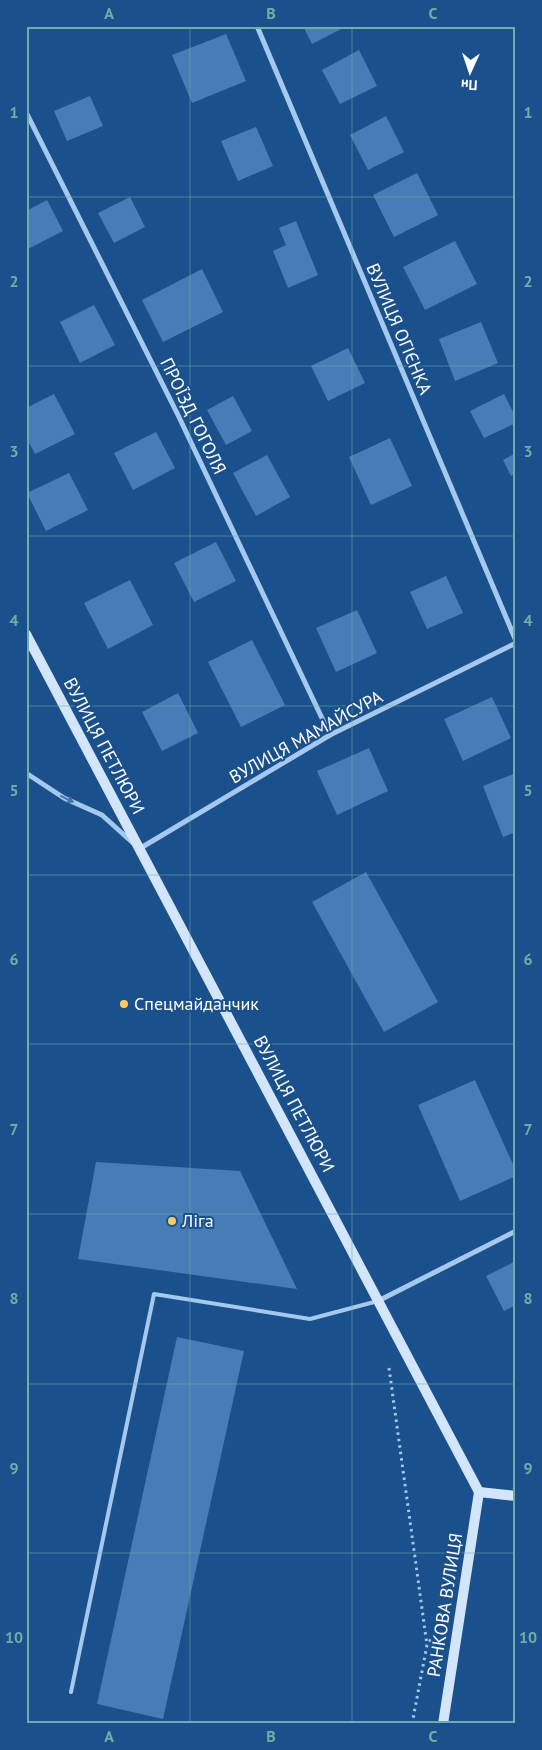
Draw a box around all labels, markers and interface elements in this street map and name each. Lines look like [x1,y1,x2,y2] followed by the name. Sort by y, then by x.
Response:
[104,3,114,23] text: A
[266,3,276,23] text: B
[429,3,438,23] text: C
[444,48,494,98] north arrow
[461,76,478,94] text: Пн
[9,102,19,122] text: 1
[523,102,533,122] text: 1
[361,260,438,398] street label: ВУЛИЦЯ ОГІЄНКА
[9,271,19,291] text: 2
[523,271,533,291] text: 2
[155,354,232,478] street label: ПРОЇЗД ГОГОЛЯ
[9,441,19,461] text: 3
[523,441,533,461] text: 3
[9,610,19,630] text: 4
[523,610,533,630] text: 4
[59,674,150,818] street label: ВУЛИЦЯ ПЕТЛЮРИ
[225,685,387,788] street label: ВУЛИЦЯ МАМАЙСУРА
[9,780,19,800] text: 5
[523,780,533,800] text: 5
[60,795,74,803] one-way arrow
[9,949,19,969] text: 6
[523,949,533,969] text: 6
[134,992,259,1015] place label: Спецмайданчик
[118,998,130,1010] marker: Спецмайданчик
[249,1032,340,1176] street label: ВУЛИЦЯ ПЕТЛЮРИ
[9,1119,19,1139] text: 7
[523,1119,533,1139] text: 7
[181,1209,214,1232] place label: Ліга
[166,1215,178,1227] marker: Ліга
[9,1288,19,1308] text: 8
[523,1288,533,1308] text: 8
[9,1458,19,1478] text: 9
[523,1458,533,1478] text: 9
[422,1531,467,1679] street label: РАНКОВА ВУЛИЦЯ
[5,1627,23,1647] text: 10
[519,1627,537,1647] text: 10
[104,1726,114,1746] text: A
[266,1726,276,1746] text: B
[429,1726,438,1746] text: C

